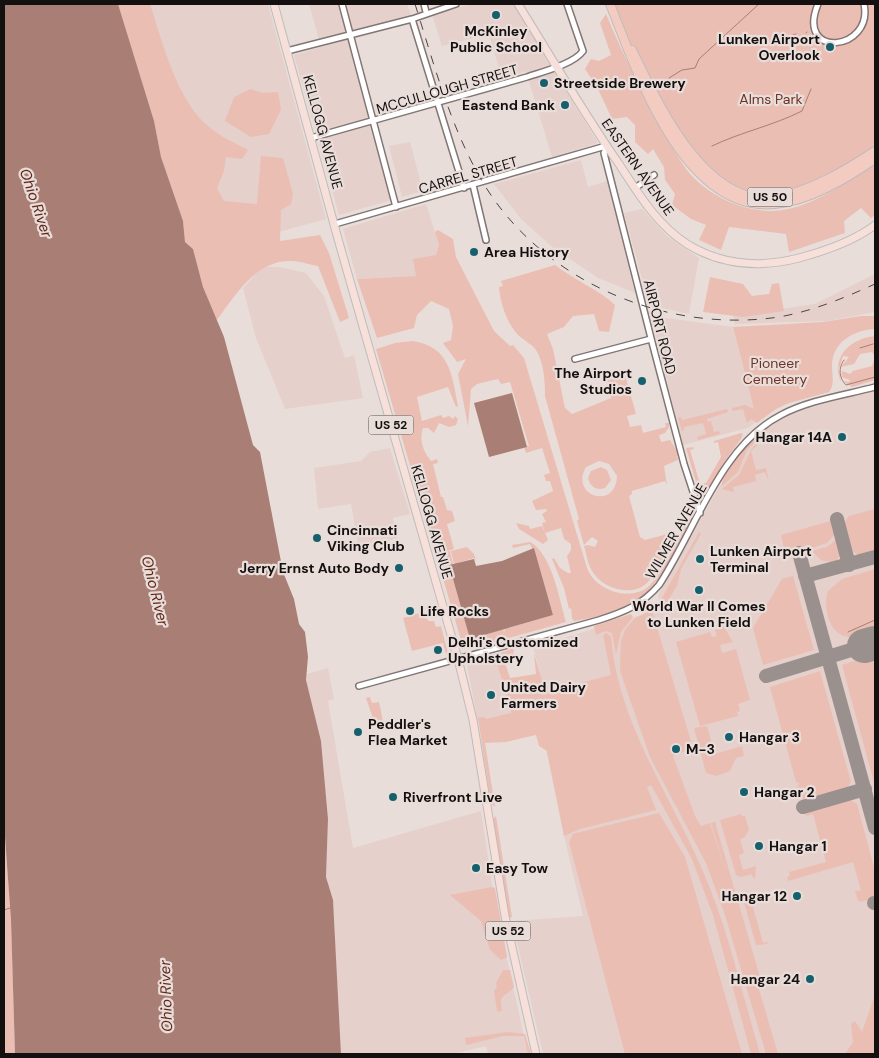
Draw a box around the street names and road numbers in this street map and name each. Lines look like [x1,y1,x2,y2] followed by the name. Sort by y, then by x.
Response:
[374,60,520,118] street label: MCCULLOUGH STREET
[299,73,347,191] street label: KELLOGG AVENUE
[598,115,678,219] street label: EASTERN AVENUE
[416,152,520,198] street label: CARREL STREET
[748,188,792,206] road number: US 50
[640,278,680,376] street label: AIRPORT ROAD
[368,416,414,434] road number: US 52
[407,463,457,581] street label: KELLOGG AVENUE
[641,480,711,582] street label: WILMER AVENUE
[486,921,530,940] road number: US 52

